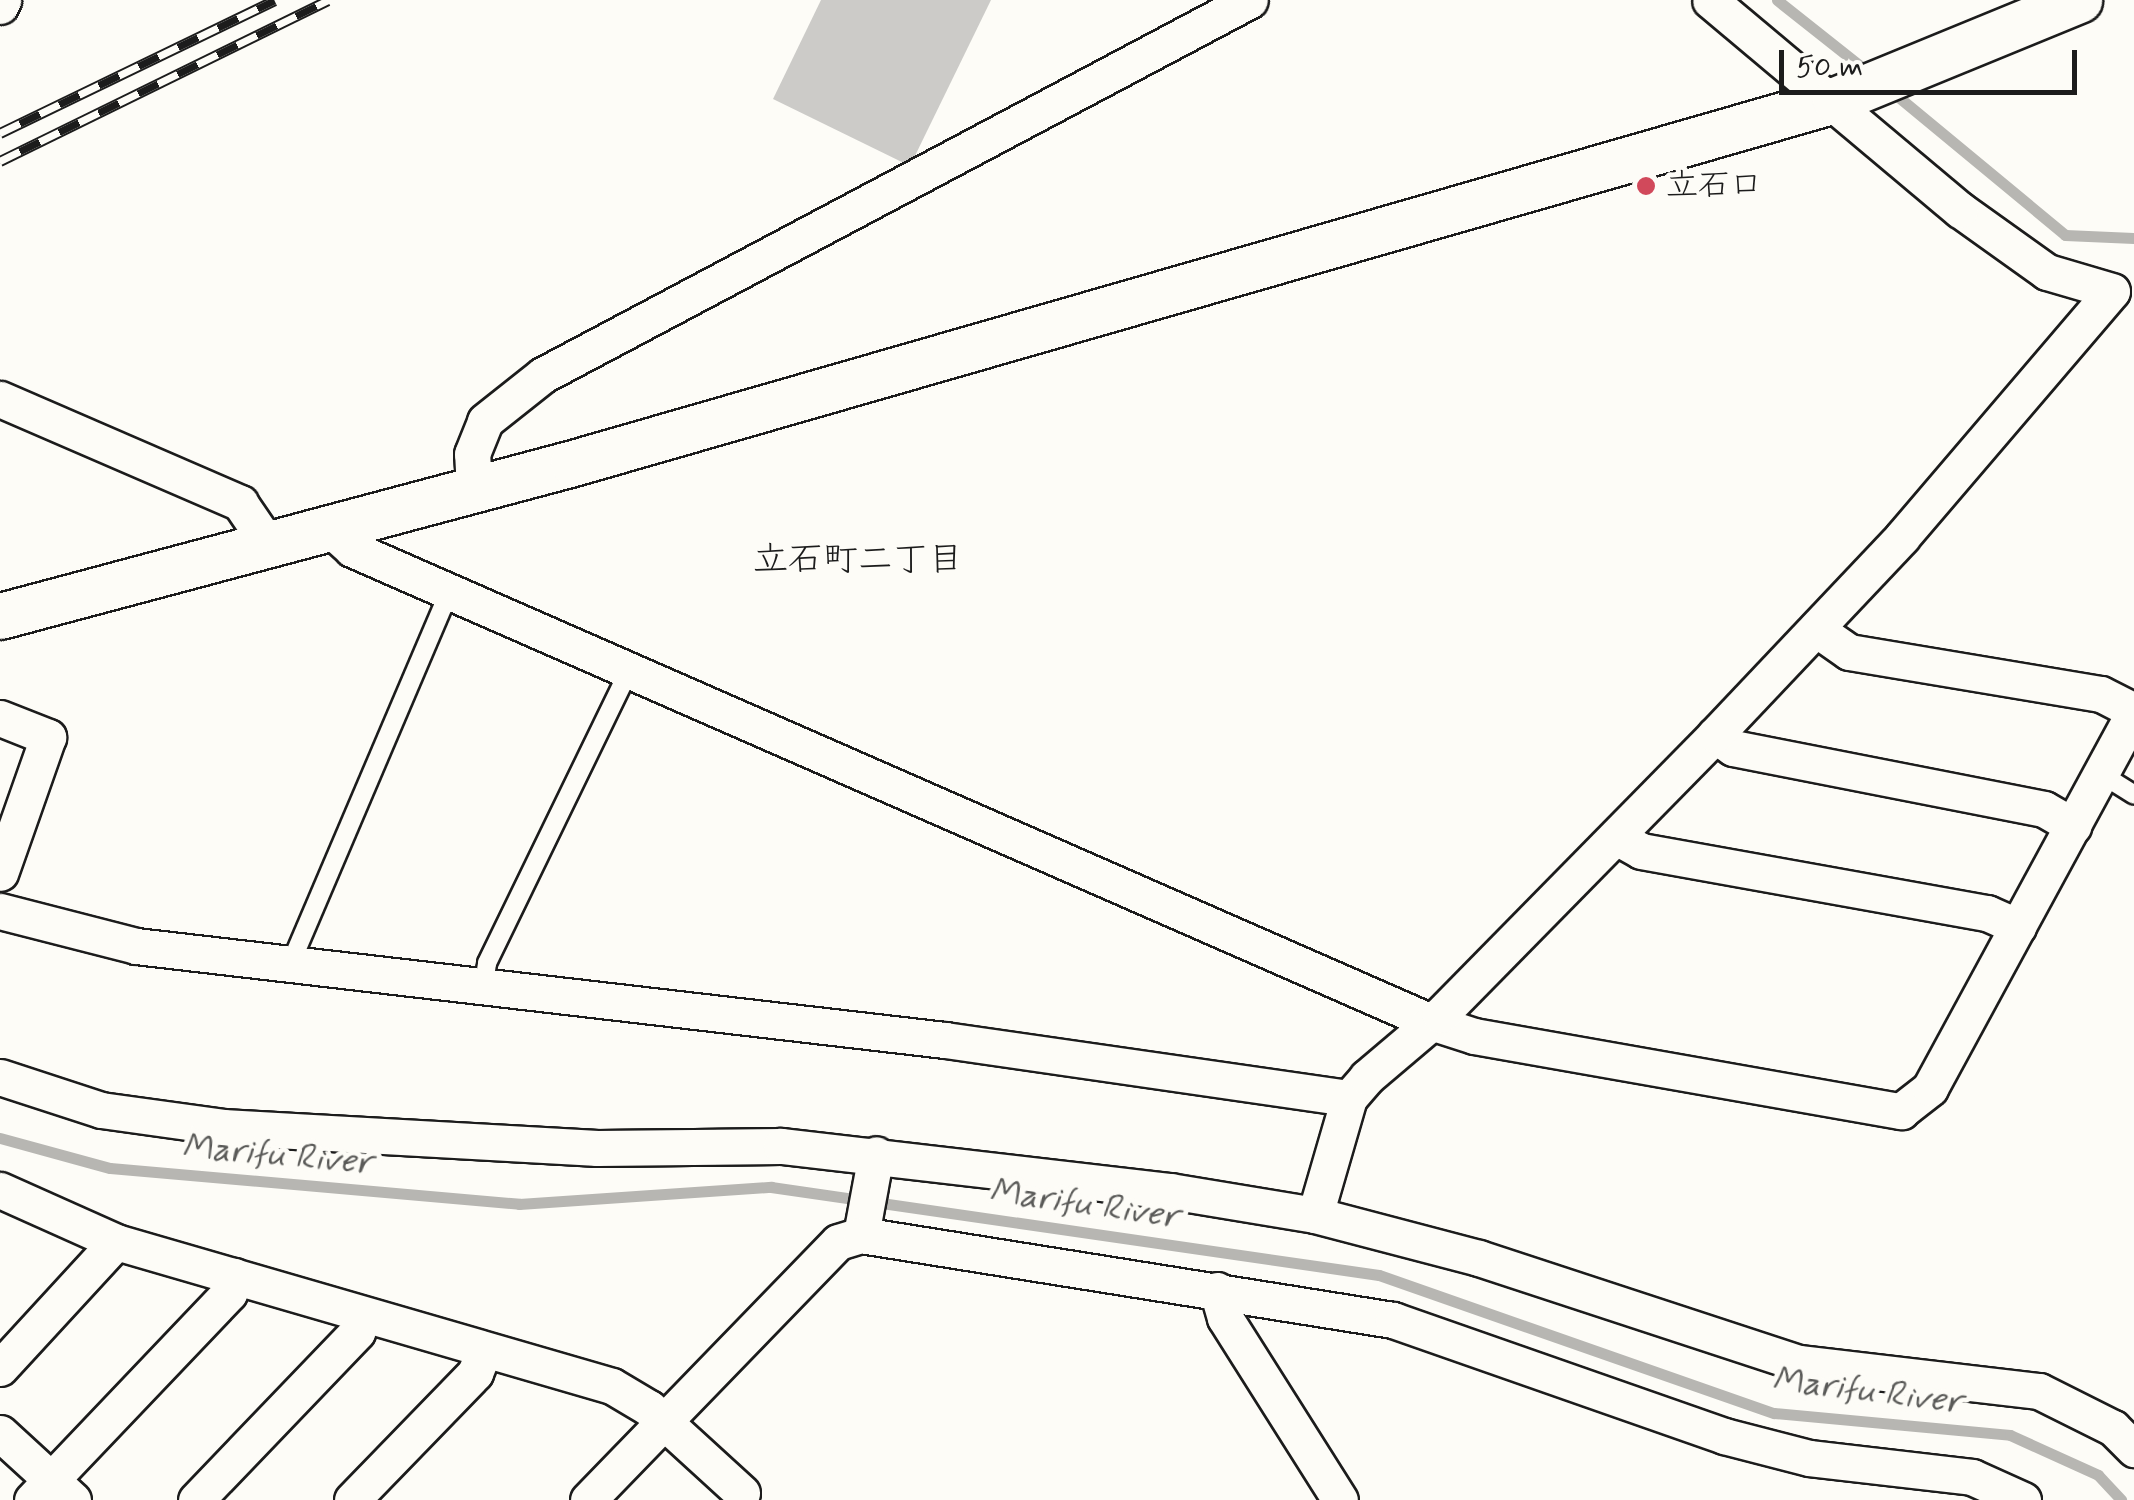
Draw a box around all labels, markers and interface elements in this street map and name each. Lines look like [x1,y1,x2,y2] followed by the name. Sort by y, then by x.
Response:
[1784,30,2082,92] scale bar
[1796,48,1863,87] text: 50 m
[1666,167,1762,205] place label: 立石口
[1635,175,1657,197] marker: 立石口
[753,539,963,581] district label: 立石町二丁目
[180,1126,374,1184] water label: Marifu River
[986,1170,1182,1238] water label: Marifu River
[1770,1359,1964,1423] water label: Marifu River

